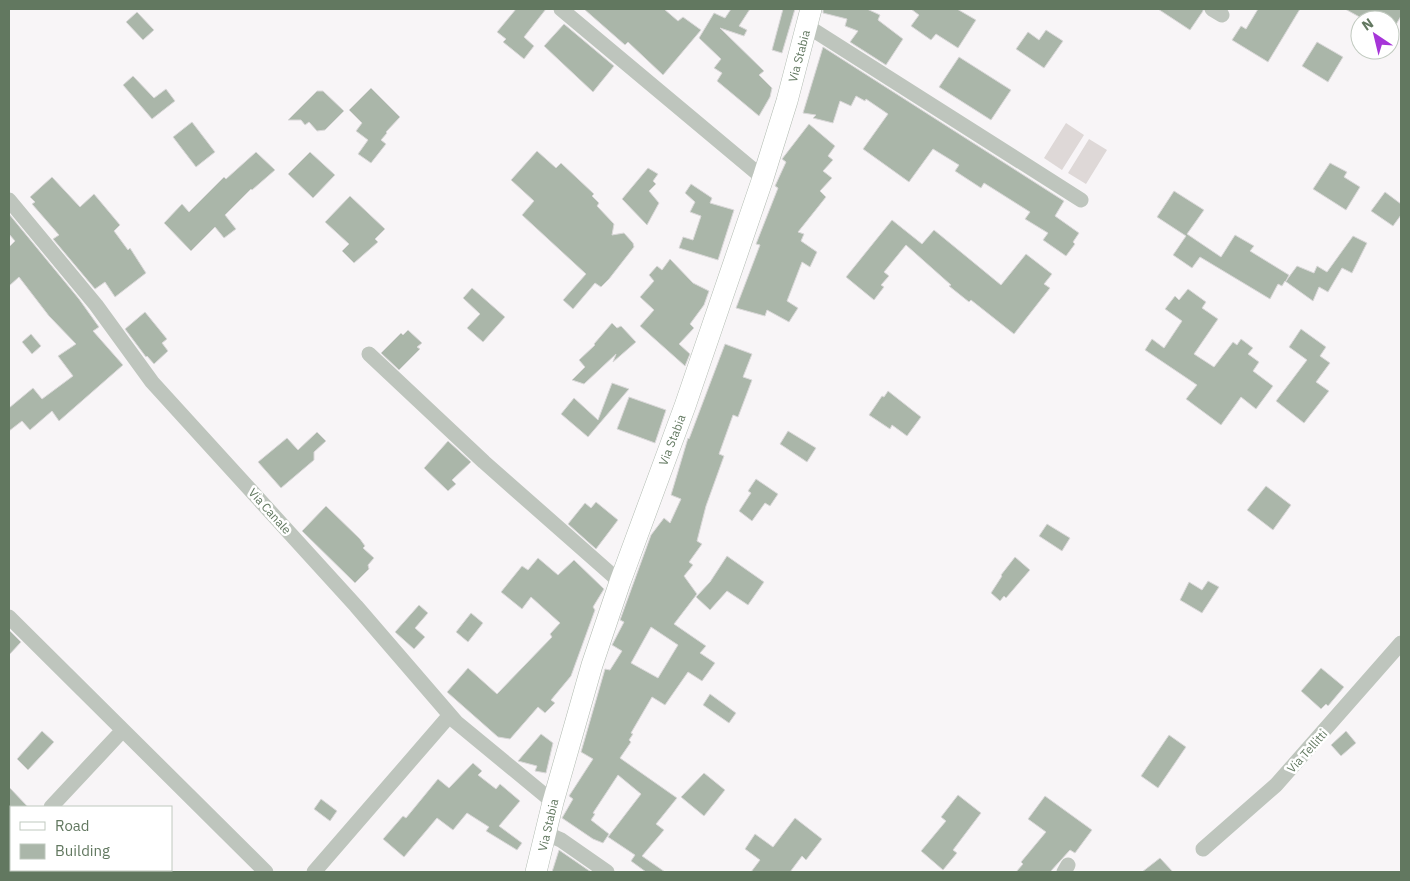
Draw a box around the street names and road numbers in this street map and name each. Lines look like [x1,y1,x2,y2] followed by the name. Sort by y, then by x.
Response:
[785,28,813,84] street label: Via Stabia
[655,412,689,468] street label: Via Stabia
[246,485,295,537] street label: Via Canale
[1284,726,1330,776] street label: Via Tellitti
[535,797,561,853] street label: Via Stabia

